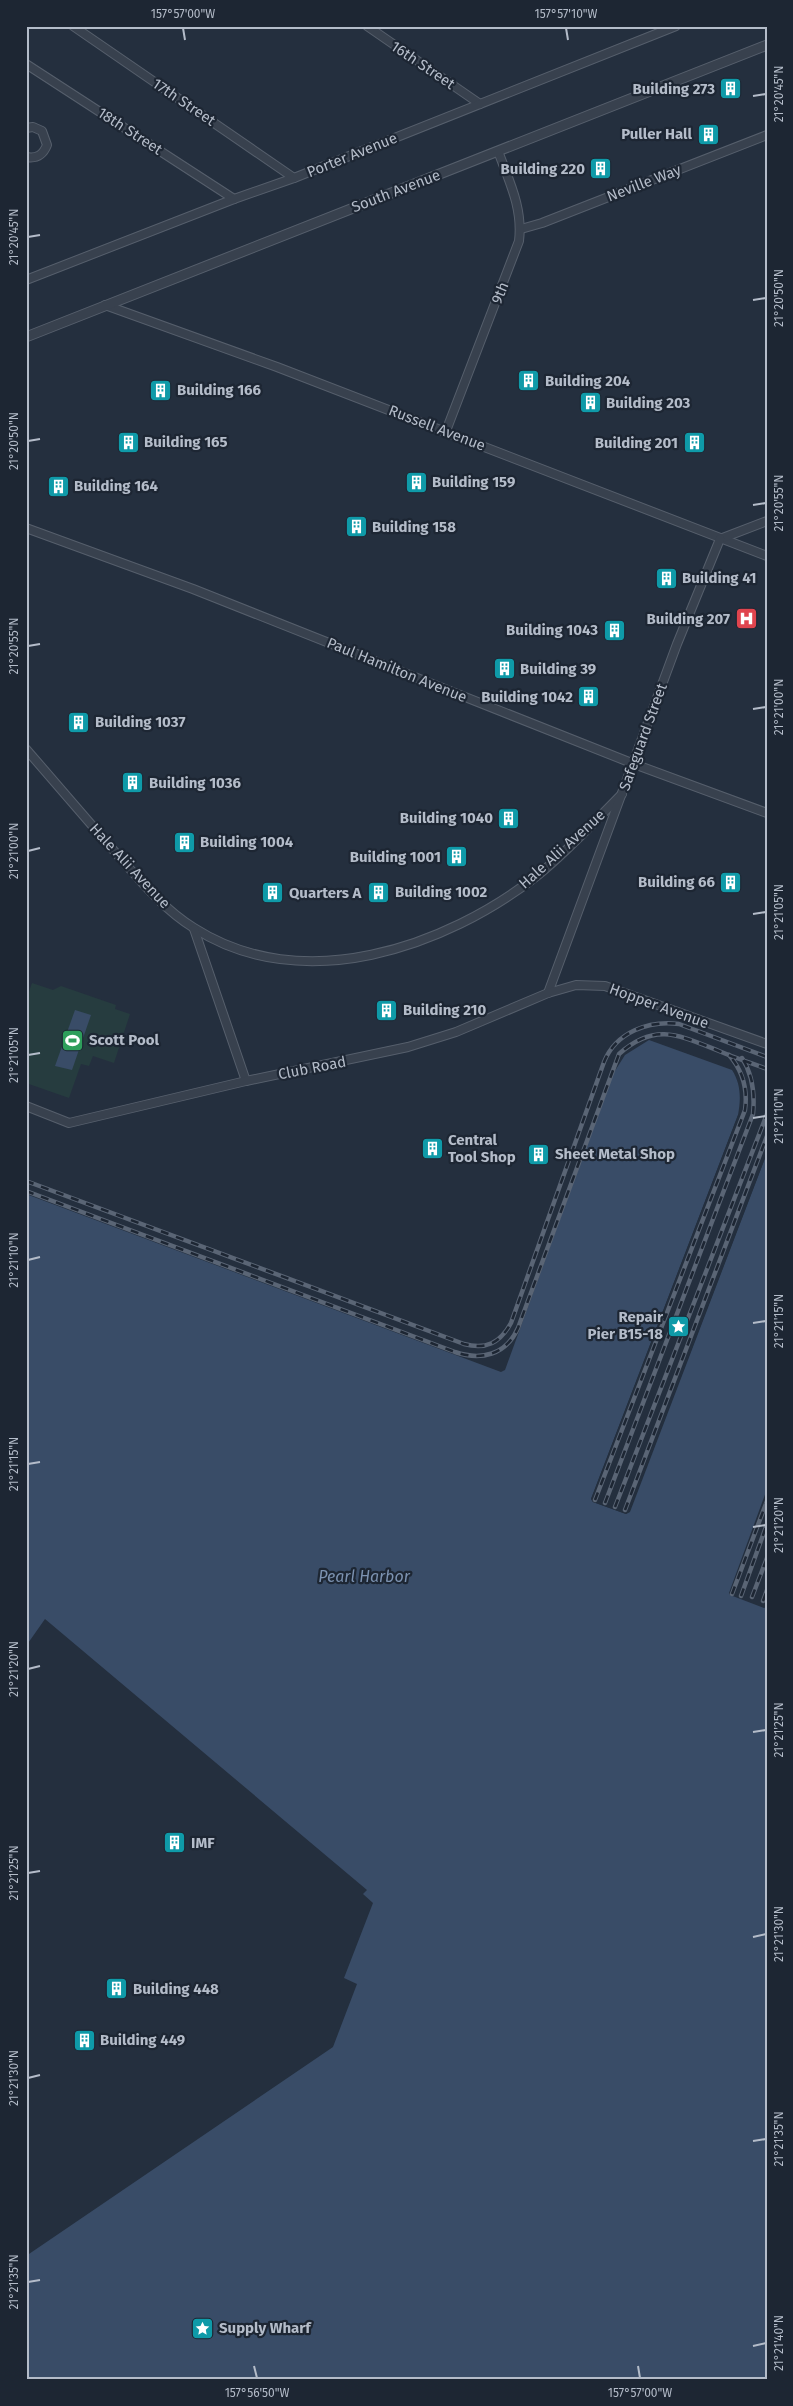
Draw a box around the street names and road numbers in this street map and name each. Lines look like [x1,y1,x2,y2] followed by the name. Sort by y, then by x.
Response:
[388,37,459,93] street label: 16th Street
[149,74,219,130] street label: 17th Street
[94,103,166,159] street label: 18th Street
[304,129,400,181] street label: Porter Avenue
[604,160,684,205] street label: Neville Way
[349,166,443,216] street label: South Avenue
[488,279,512,307] street label: 9th
[386,401,488,455] street label: Russell Avenue
[324,634,470,706] street label: Paul Hamilton Avenue
[615,680,671,793] street label: Safeguard Street
[515,806,609,892] street label: Hale Alii Avenue
[86,820,174,912] street label: Hale Alii Avenue
[607,980,711,1032] street label: Hopper Avenue
[276,1053,348,1083] street label: Club Road

